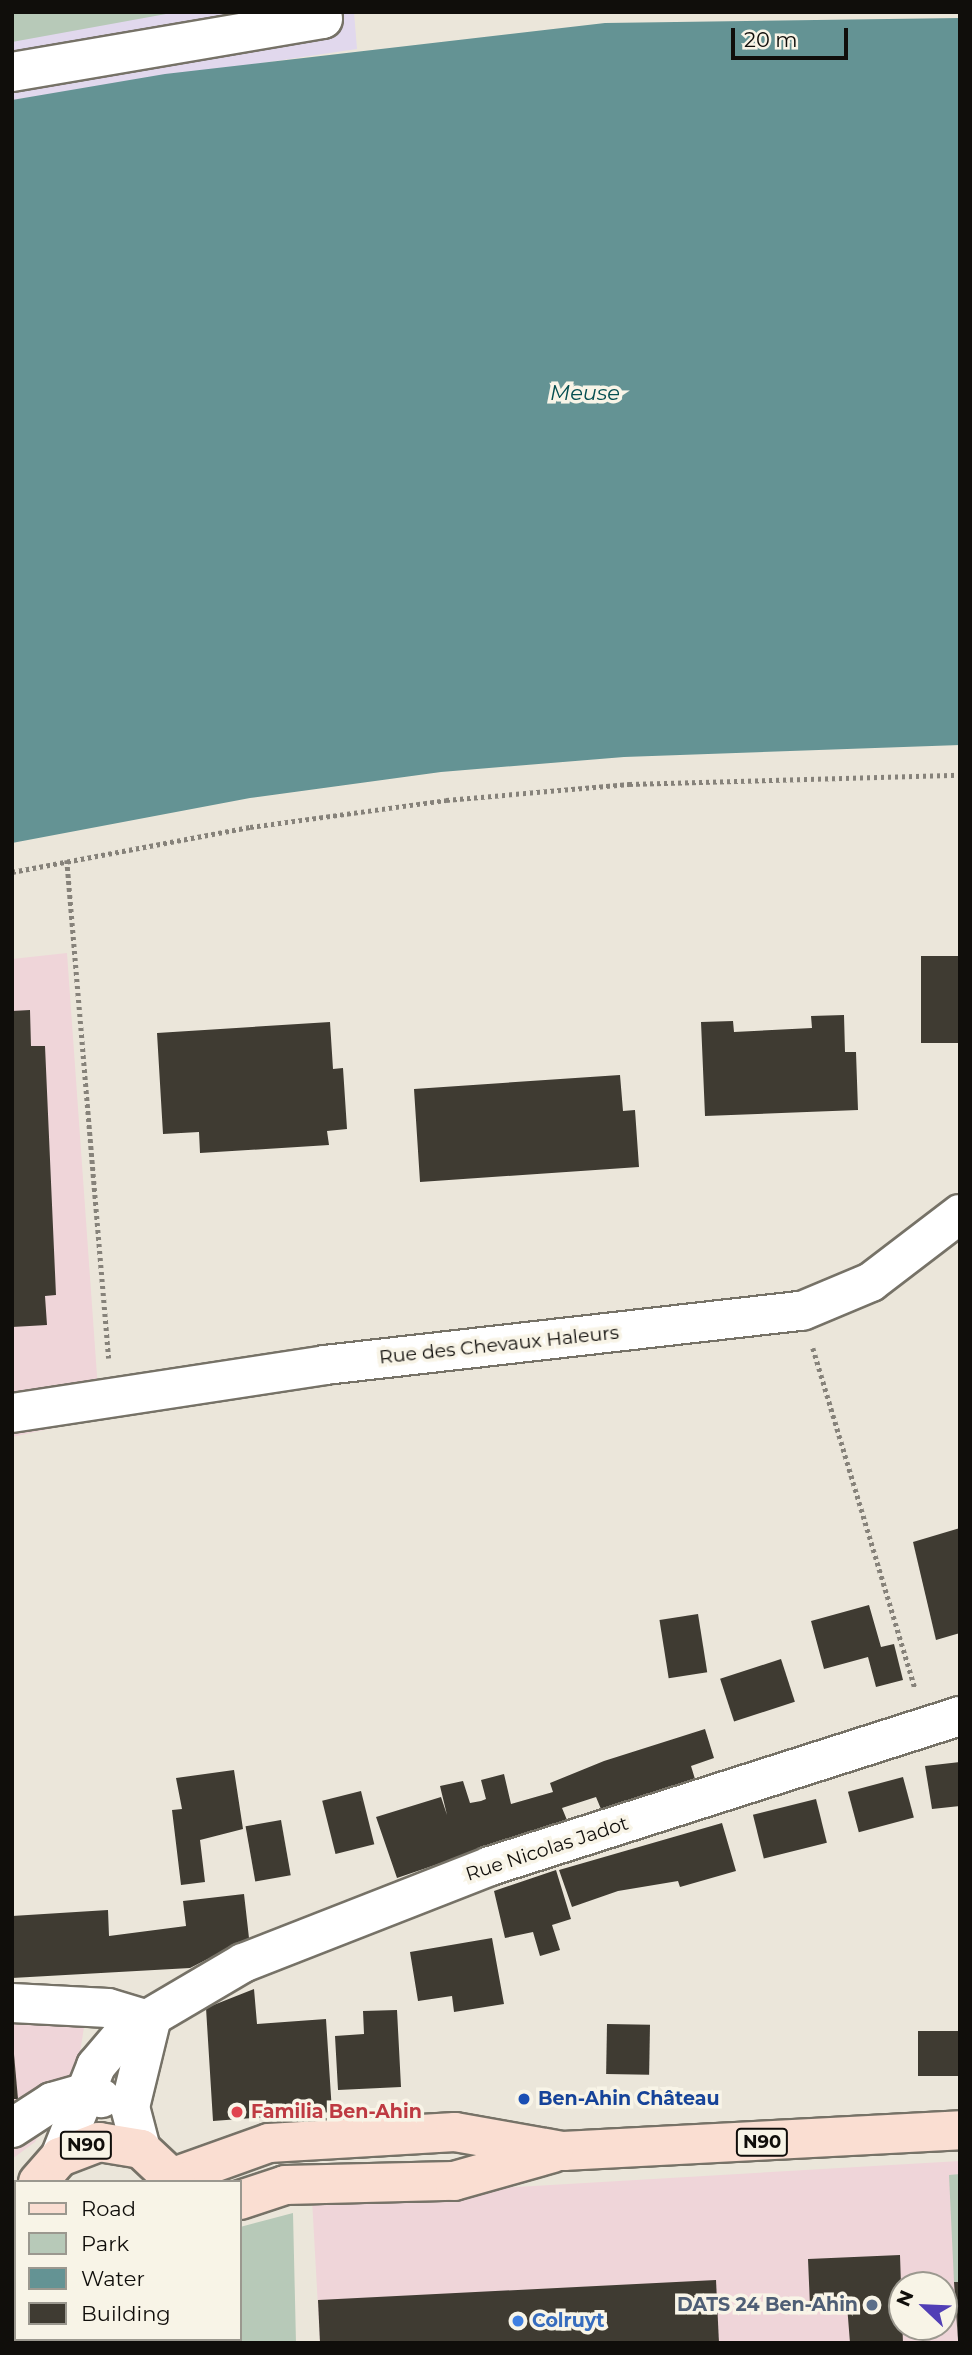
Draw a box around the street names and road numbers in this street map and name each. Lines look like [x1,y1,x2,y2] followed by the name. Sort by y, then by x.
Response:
[378,1321,620,1369] street label: Rue des Chevaux Haleurs
[463,1812,631,1886] street label: Rue Nicolas Jadot
[736,2128,788,2156] road number: N90
[60,2130,112,2160] road number: N90

